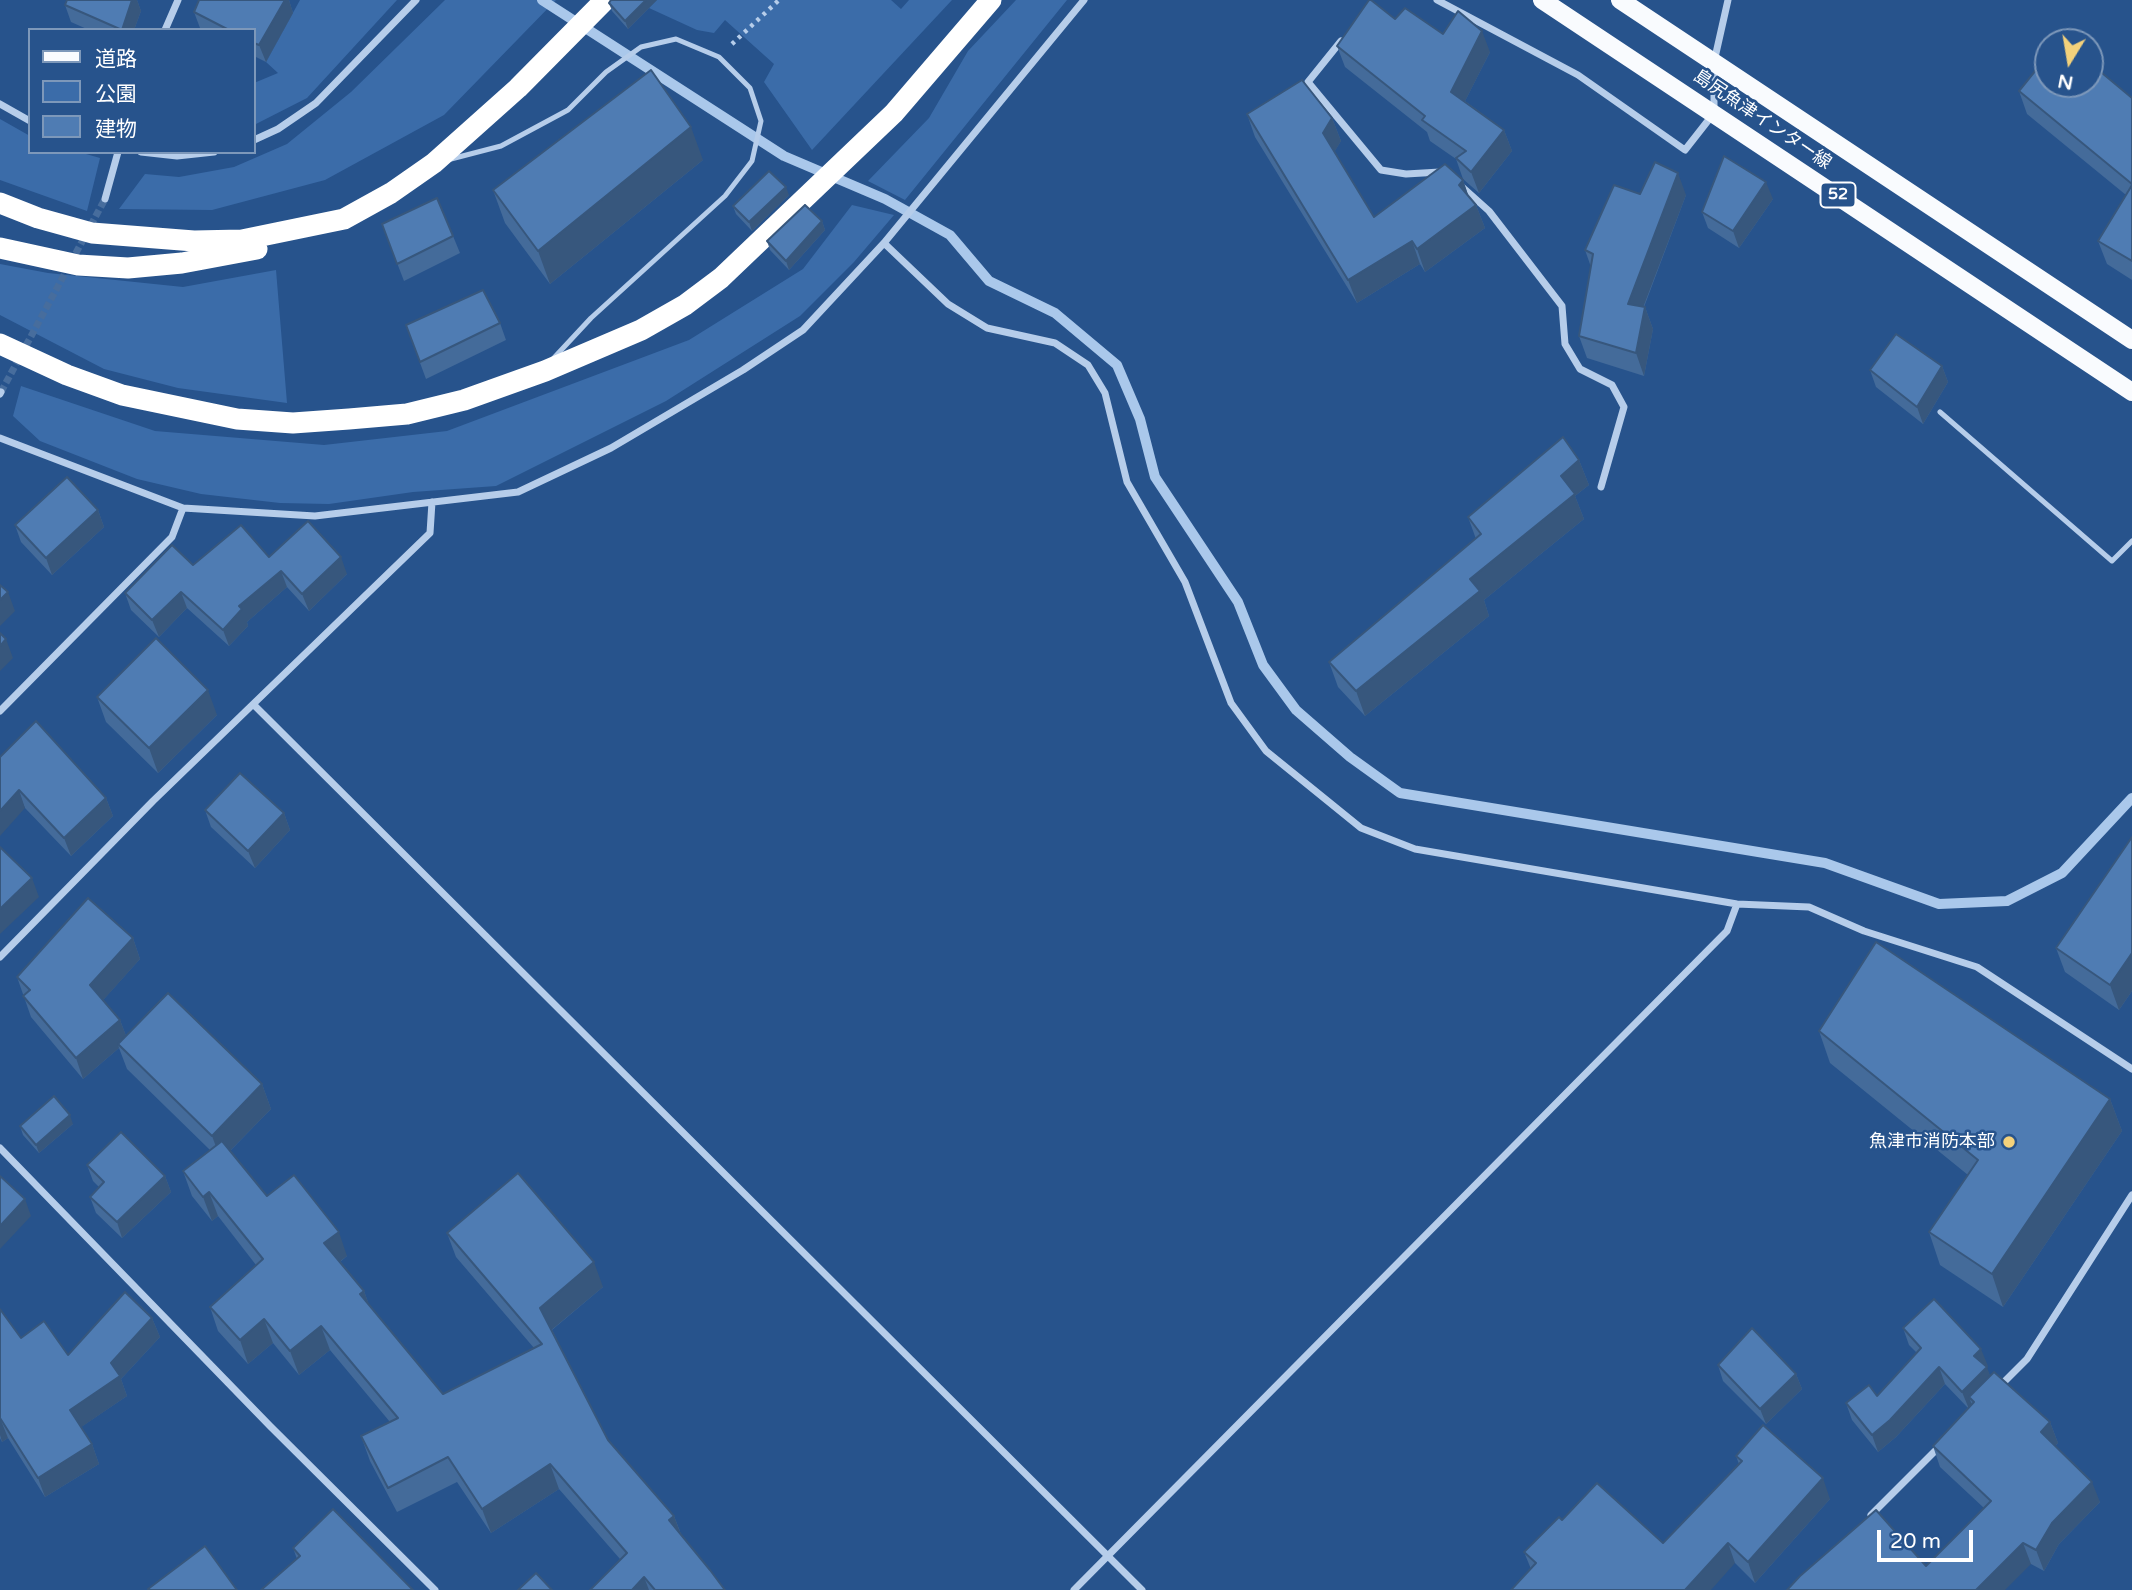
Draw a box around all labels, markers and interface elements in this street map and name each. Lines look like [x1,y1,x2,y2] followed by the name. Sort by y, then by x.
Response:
[28,28,256,154] legend
[2034,28,2104,98] north arrow
[95,47,137,72] text: 道路
[1689,66,1835,174] street label: 島尻魚津インター線
[2056,69,2075,94] text: N
[95,82,137,107] text: 公園
[95,117,137,142] text: 建物
[1820,182,1856,208] road number: 52
[1869,1131,1995,1153] place label: 魚津市消防本部
[2001,1134,2017,1150] marker: 魚津市消防本部
[1880,1516,1976,1560] scale bar
[1890,1529,1941,1554] text: 20 m

